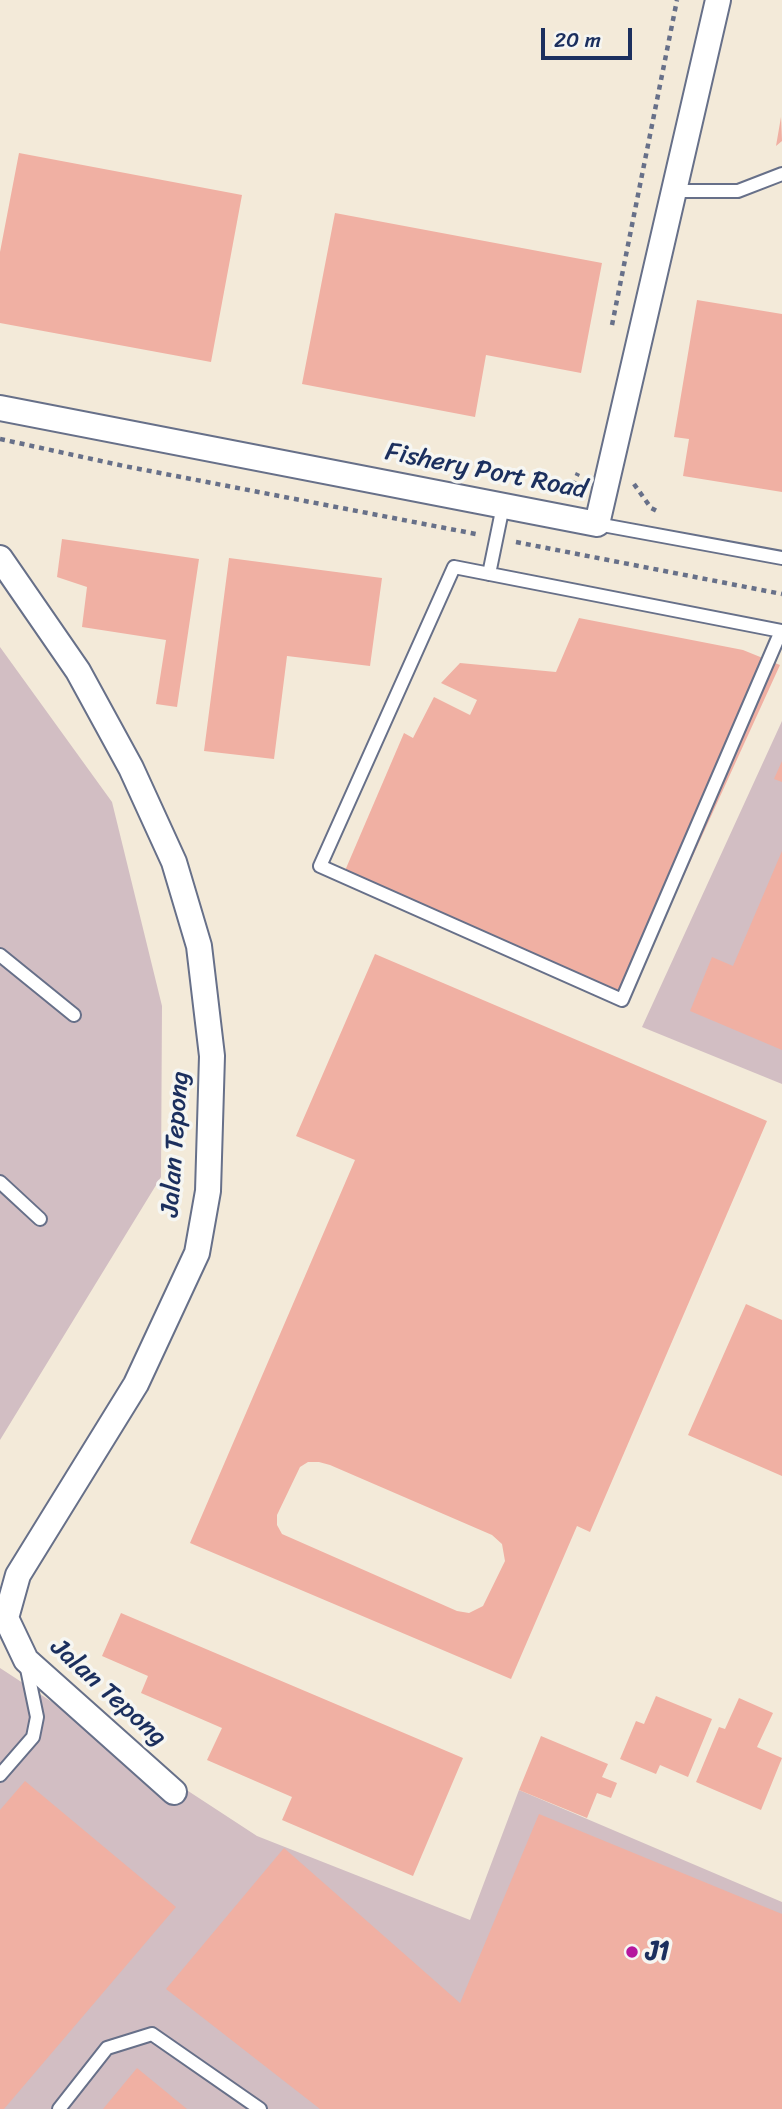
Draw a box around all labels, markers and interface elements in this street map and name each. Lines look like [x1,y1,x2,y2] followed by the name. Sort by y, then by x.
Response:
[544,14,635,58] scale bar
[554,21,601,59] text: 20 m
[383,437,589,507] street label: Fishery Port Road
[155,1070,197,1218] street label: Jalan Tepong
[43,1633,173,1753] street label: Jalan Tepong
[646,1936,669,1968] place label: J1
[624,1944,640,1960] marker: J1

